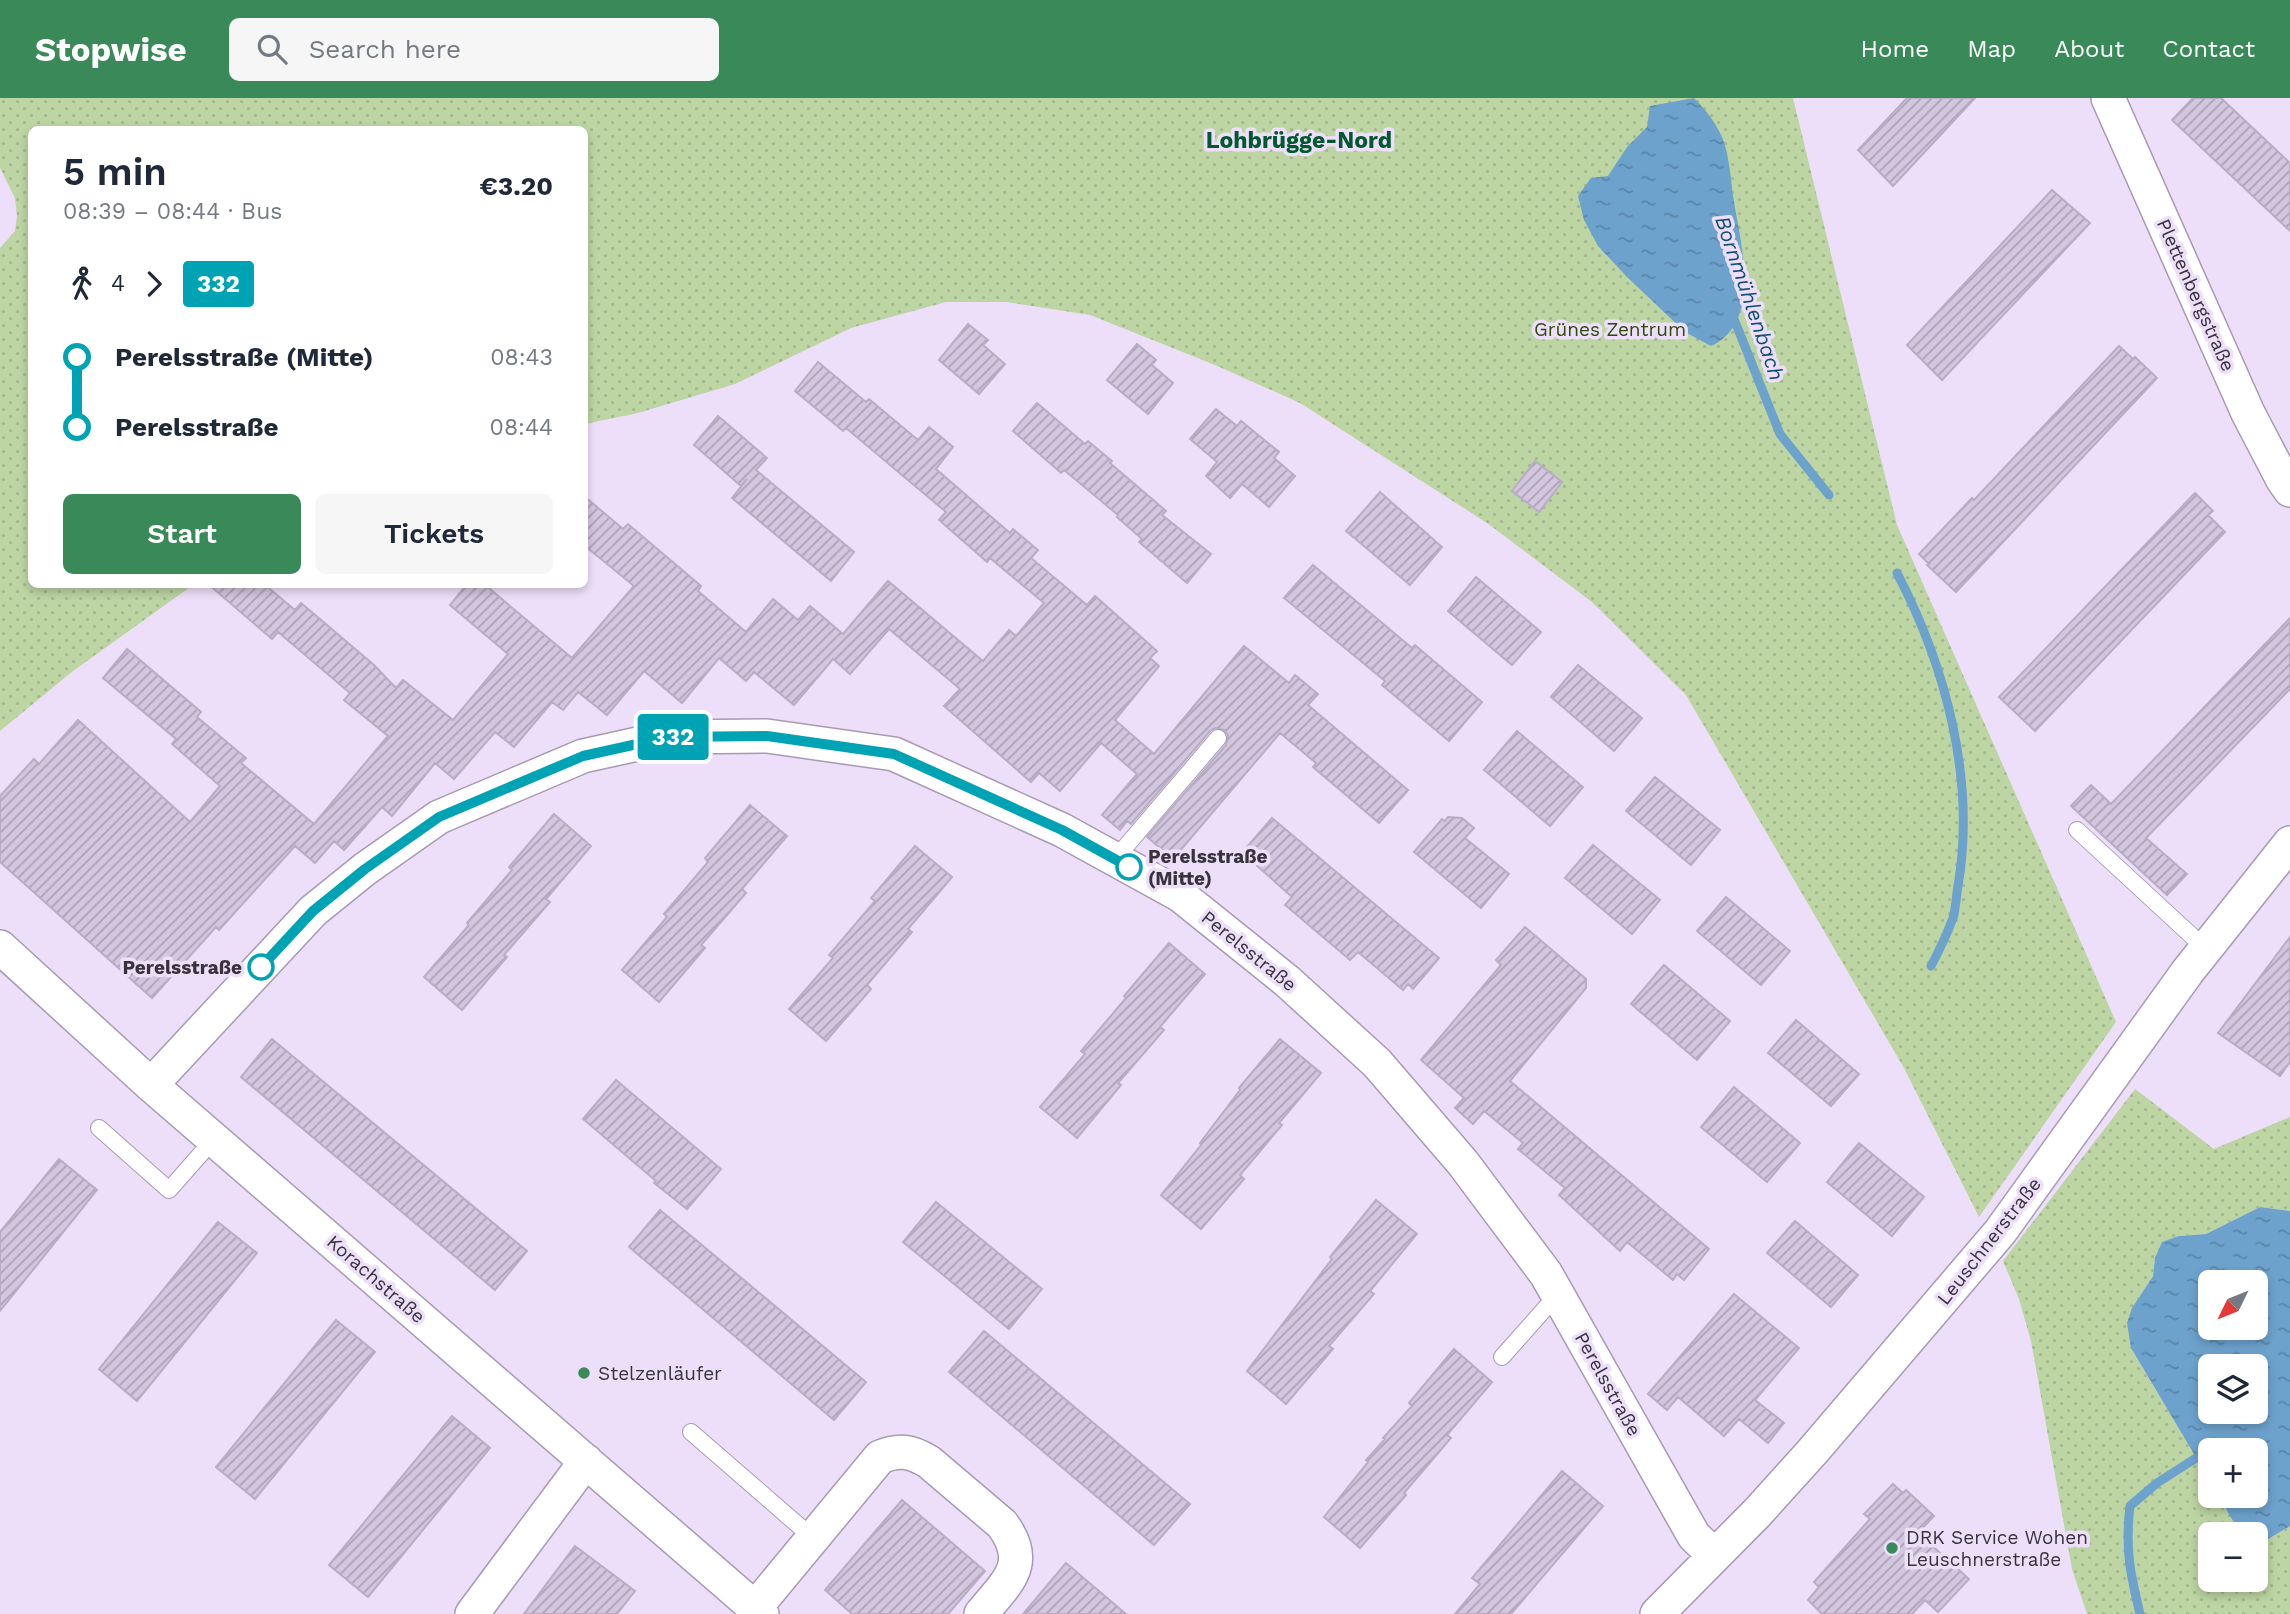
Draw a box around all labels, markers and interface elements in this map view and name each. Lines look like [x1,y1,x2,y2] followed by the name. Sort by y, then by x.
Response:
[229,18,719,81] search box
[35,30,187,69] text: Stopwise
[253,30,291,68] icon: search
[309,34,461,64] text: Search here
[1861,35,1929,63] text: Home
[1967,35,2016,63] text: Map
[2054,35,2124,63] text: About
[2162,35,2255,63] text: Contact
[1206,127,1392,154] district label: Lohbrügge-Nord
[63,150,167,194] text: 5 min
[480,171,553,201] text: €3.20
[63,198,282,225] text: 08:39 – 08:44 · Bus
[1710,213,1790,383] water label: Bornmühlenbach
[2152,215,2240,375] street label: Plettenbergstraße
[63,265,101,303] icon: walk
[135,265,173,303] icon: forward
[111,270,125,297] text: 4
[197,270,240,298] text: 332
[1534,318,1686,341] park label: Grünes Zentrum
[115,342,374,372] text: Perelsstraße (Mitte)
[490,344,553,371] text: 08:43
[115,412,279,442] text: Perelsstraße
[490,414,553,441] text: 08:44
[63,494,301,574] button: Start
[315,494,553,574] button: Tickets
[633,714,713,760] line badge: 332
[652,723,694,751] text: 332
[1148,845,1268,890] place label: Perelsstraße (Mitte)
[1116,854,1142,880] marker: Perelsstraße (Mitte)
[1197,906,1301,996] street label: Perelsstraße
[248,954,274,980] marker: Perelsstraße
[122,956,242,979] place label: Perelsstraße
[1932,1173,2046,1309] street label: Leuschnerstraße
[322,1230,430,1328] street label: Korachstraße
[2198,1270,2268,1340] north arrow
[2198,1270,2268,1592] map controls
[1570,1328,1646,1440] street label: Perelsstraße
[2198,1354,2268,1424] button: layers
[598,1362,722,1385] place label: Stelzenläufer
[576,1365,592,1381] marker: Stelzenläufer
[2198,1438,2268,1508] button: +
[2198,1522,2268,1592] button: −
[1906,1526,2088,1571] place label: DRK Service Wohen Leuschnerstraße
[1884,1540,1900,1556] marker: DRK Service Wohen Leuschnerstraße

